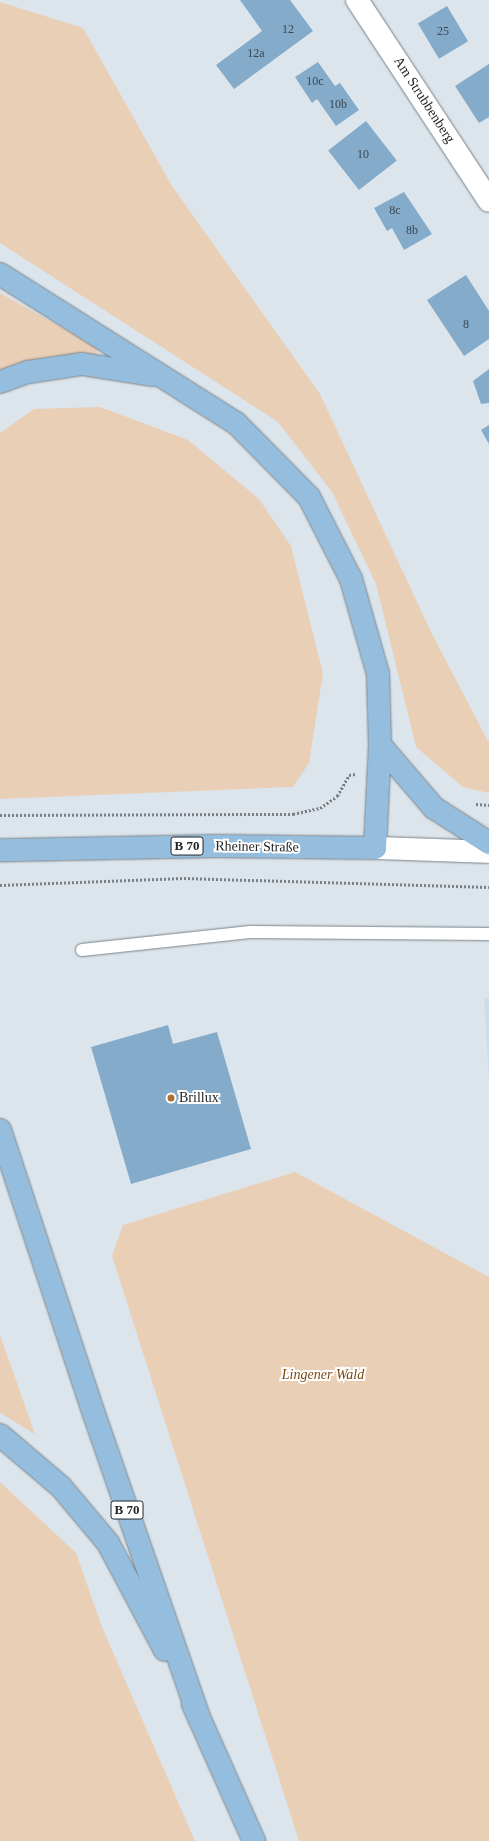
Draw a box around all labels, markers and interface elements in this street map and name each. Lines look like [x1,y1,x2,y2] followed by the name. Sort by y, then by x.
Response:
[282,23,294,37] house number: 12
[437,25,449,39] house number: 25
[247,47,265,61] house number: 12a
[390,54,458,146] street label: Am Strubbenberg
[306,75,324,89] house number: 10c
[329,98,347,112] house number: 10b
[357,148,369,162] house number: 10
[389,204,401,218] house number: 8c
[406,224,418,238] house number: 8b
[463,318,469,332] house number: 8
[170,835,204,857] road number: B 70
[215,838,299,856] street label: Rheiner Straße
[179,1090,219,1106] place label: Brillux
[166,1093,176,1103] marker: Brillux
[282,1367,364,1383] park label: Lingener Wald
[110,1499,144,1521] road number: B 70

